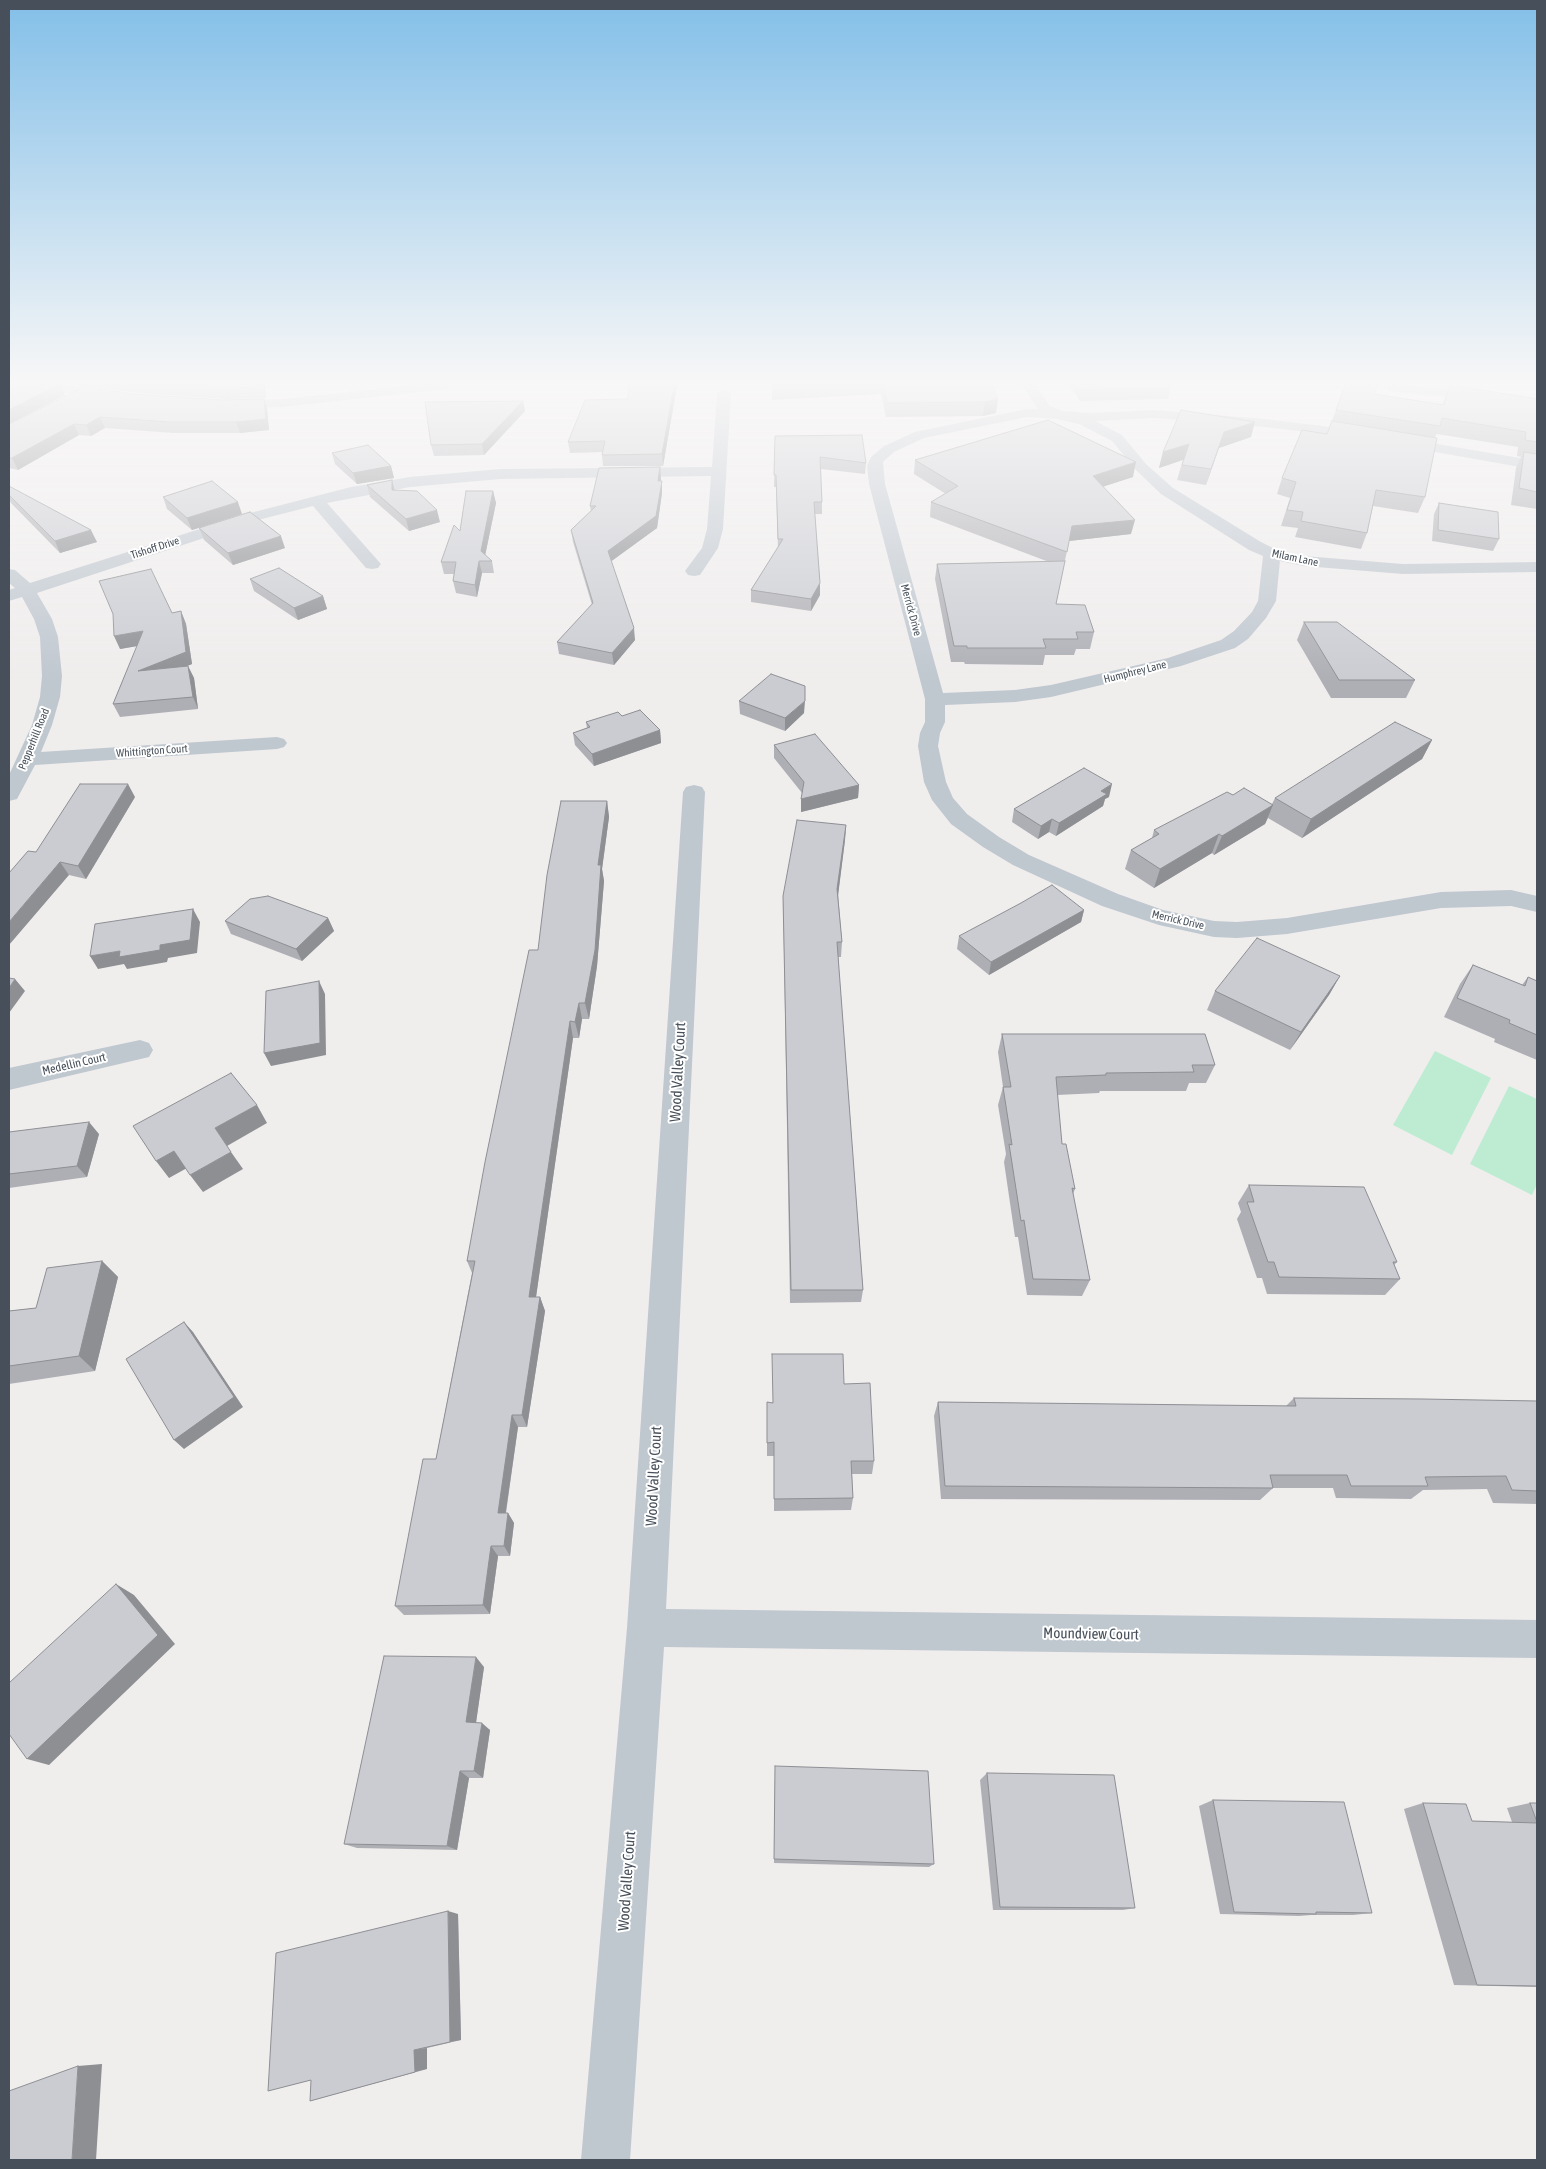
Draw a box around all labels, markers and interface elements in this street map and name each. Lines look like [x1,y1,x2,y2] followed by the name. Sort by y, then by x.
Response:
[129,534,181,562] street label: Tishoff Drive
[1271,547,1319,569] street label: Milam Lane
[898,583,924,637] street label: Merrick Drive
[1102,658,1168,686] street label: Humphrey Lane
[16,706,52,772] street label: Pepperhill Road
[116,742,188,760] street label: Whittington Court
[1151,908,1205,932] street label: Merrick Drive
[666,1022,690,1122] street label: Wood Valley Court
[41,1050,107,1078] street label: Medellin Court
[642,1426,666,1526] street label: Wood Valley Court
[1043,1624,1139,1644] street label: Moundview Court
[615,1831,639,1931] street label: Wood Valley Court

